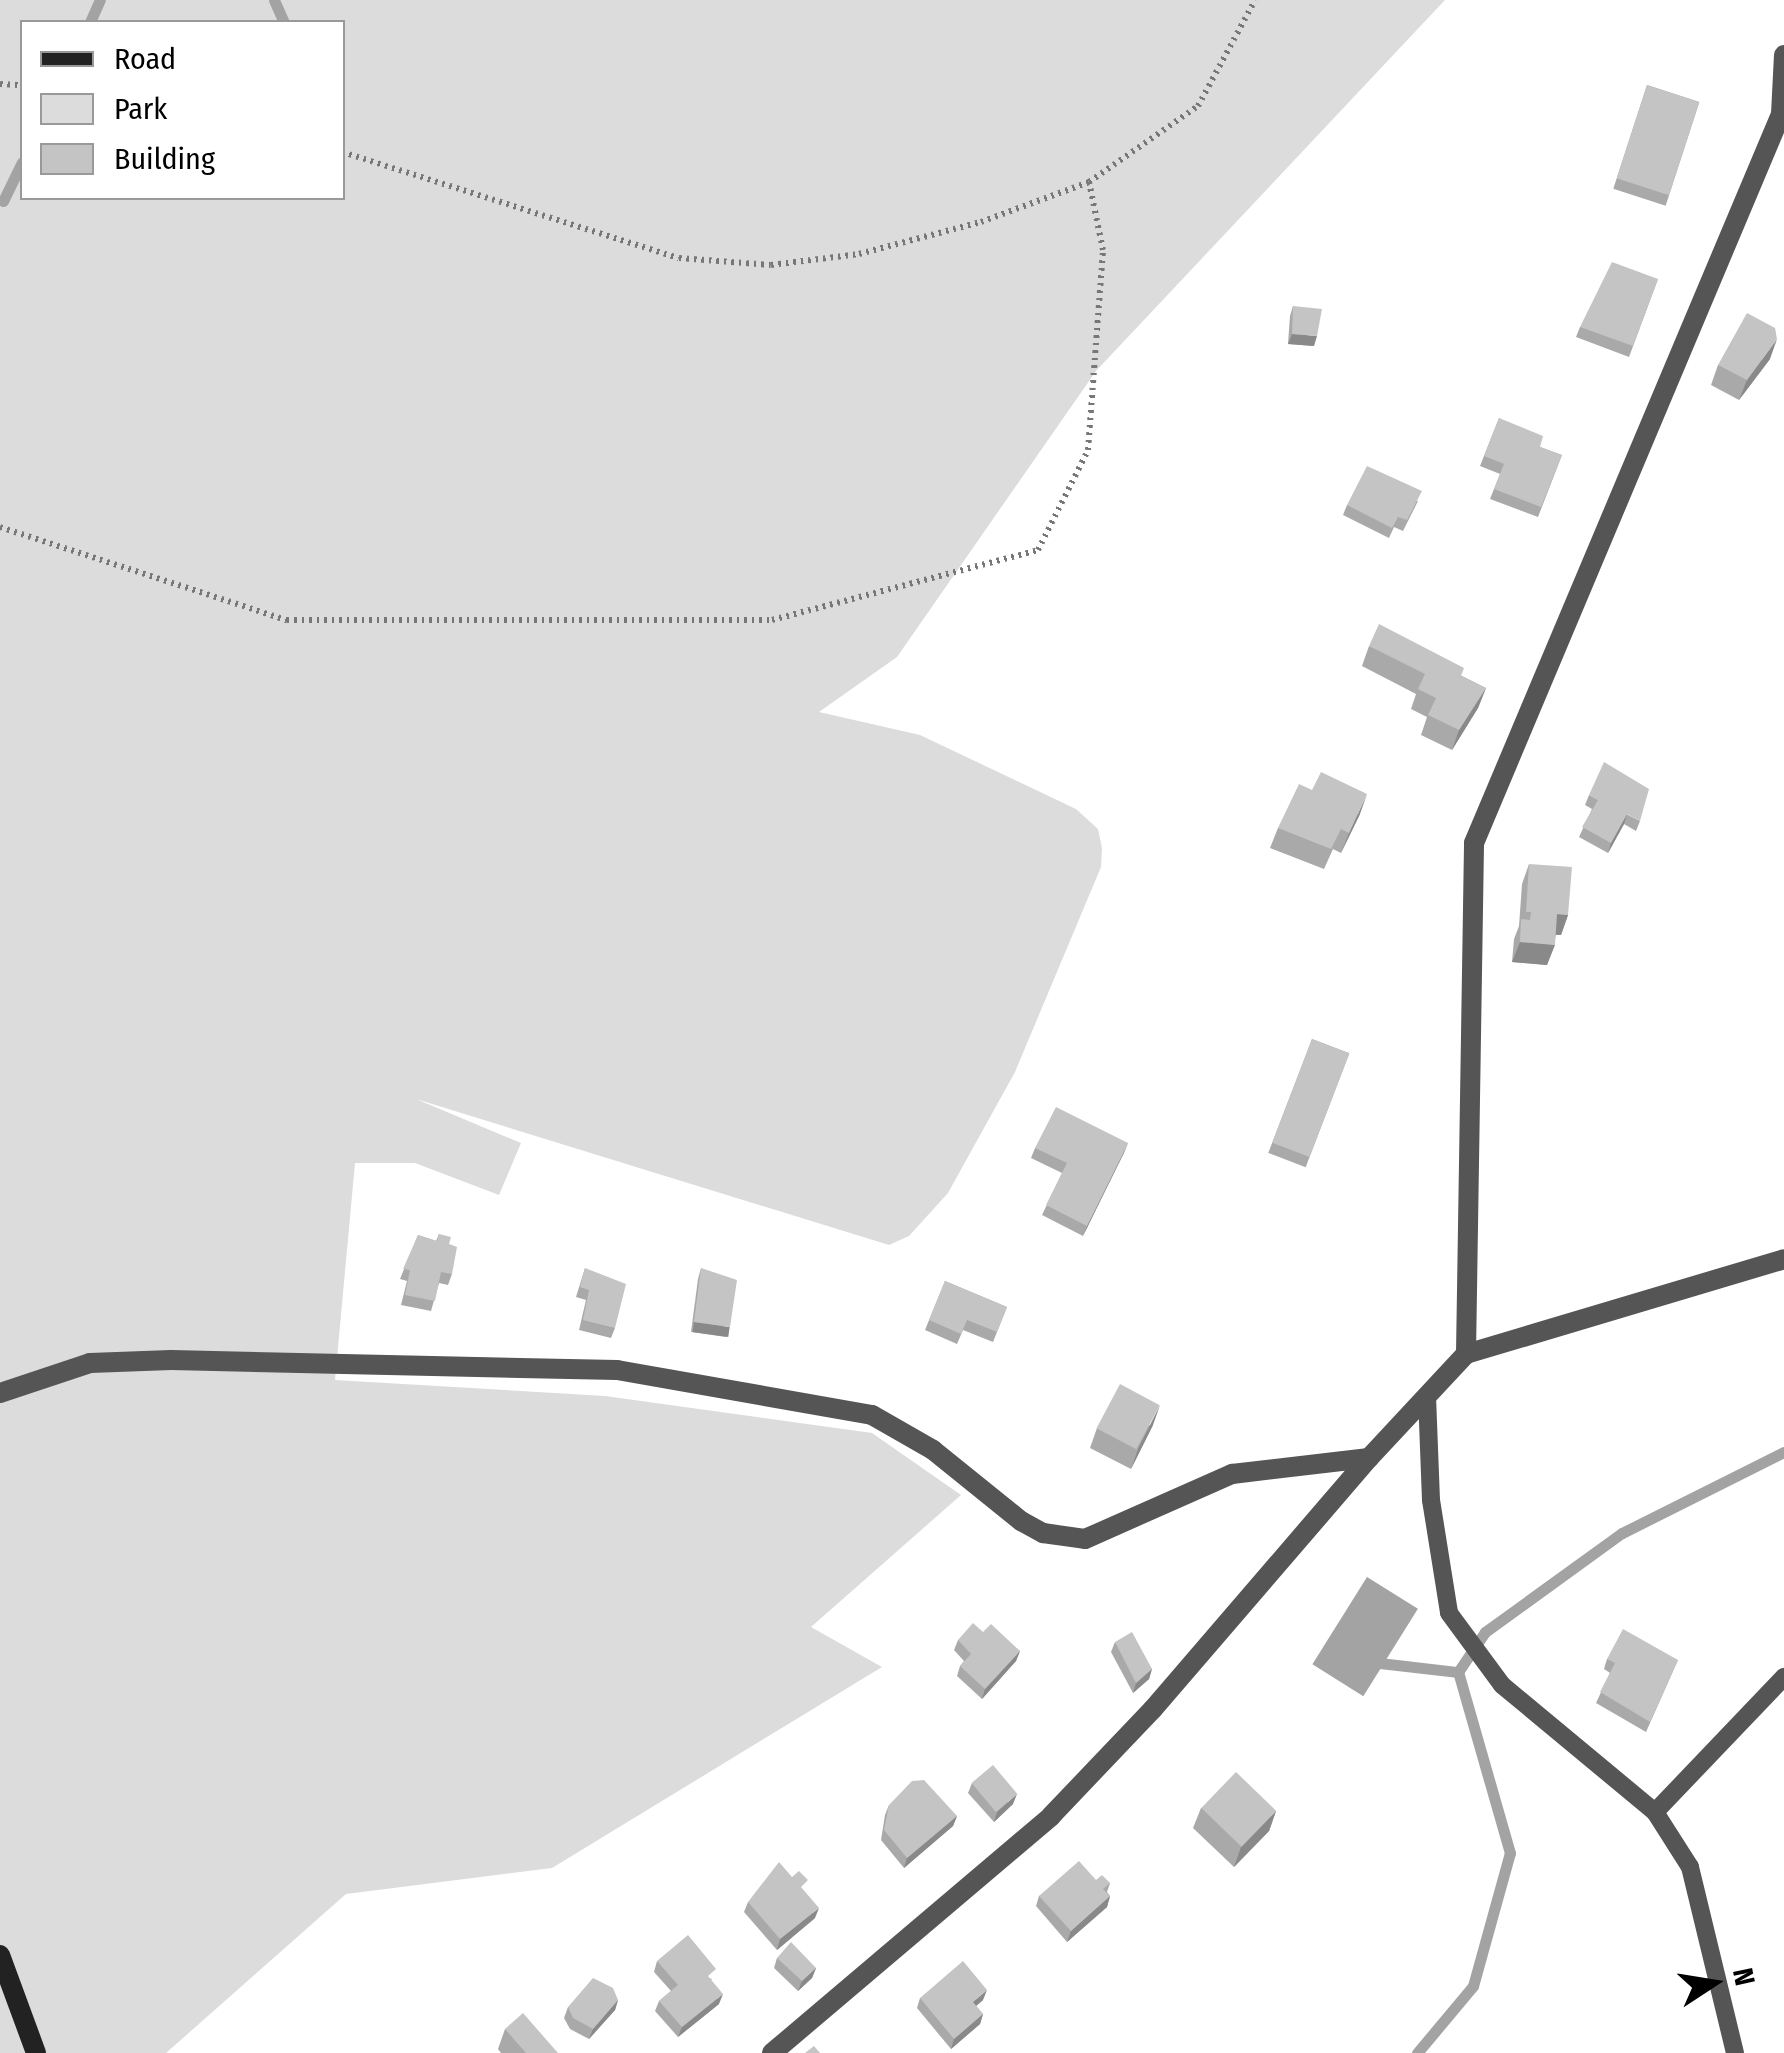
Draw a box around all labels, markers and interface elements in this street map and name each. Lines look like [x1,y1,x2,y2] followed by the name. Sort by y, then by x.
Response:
[20,20,345,200] legend
[114,41,176,77] text: Road
[114,91,167,127] text: Park
[114,141,215,177] text: Building
[1664,1933,1764,2033] north arrow
[1726,1965,1762,1988] text: N

